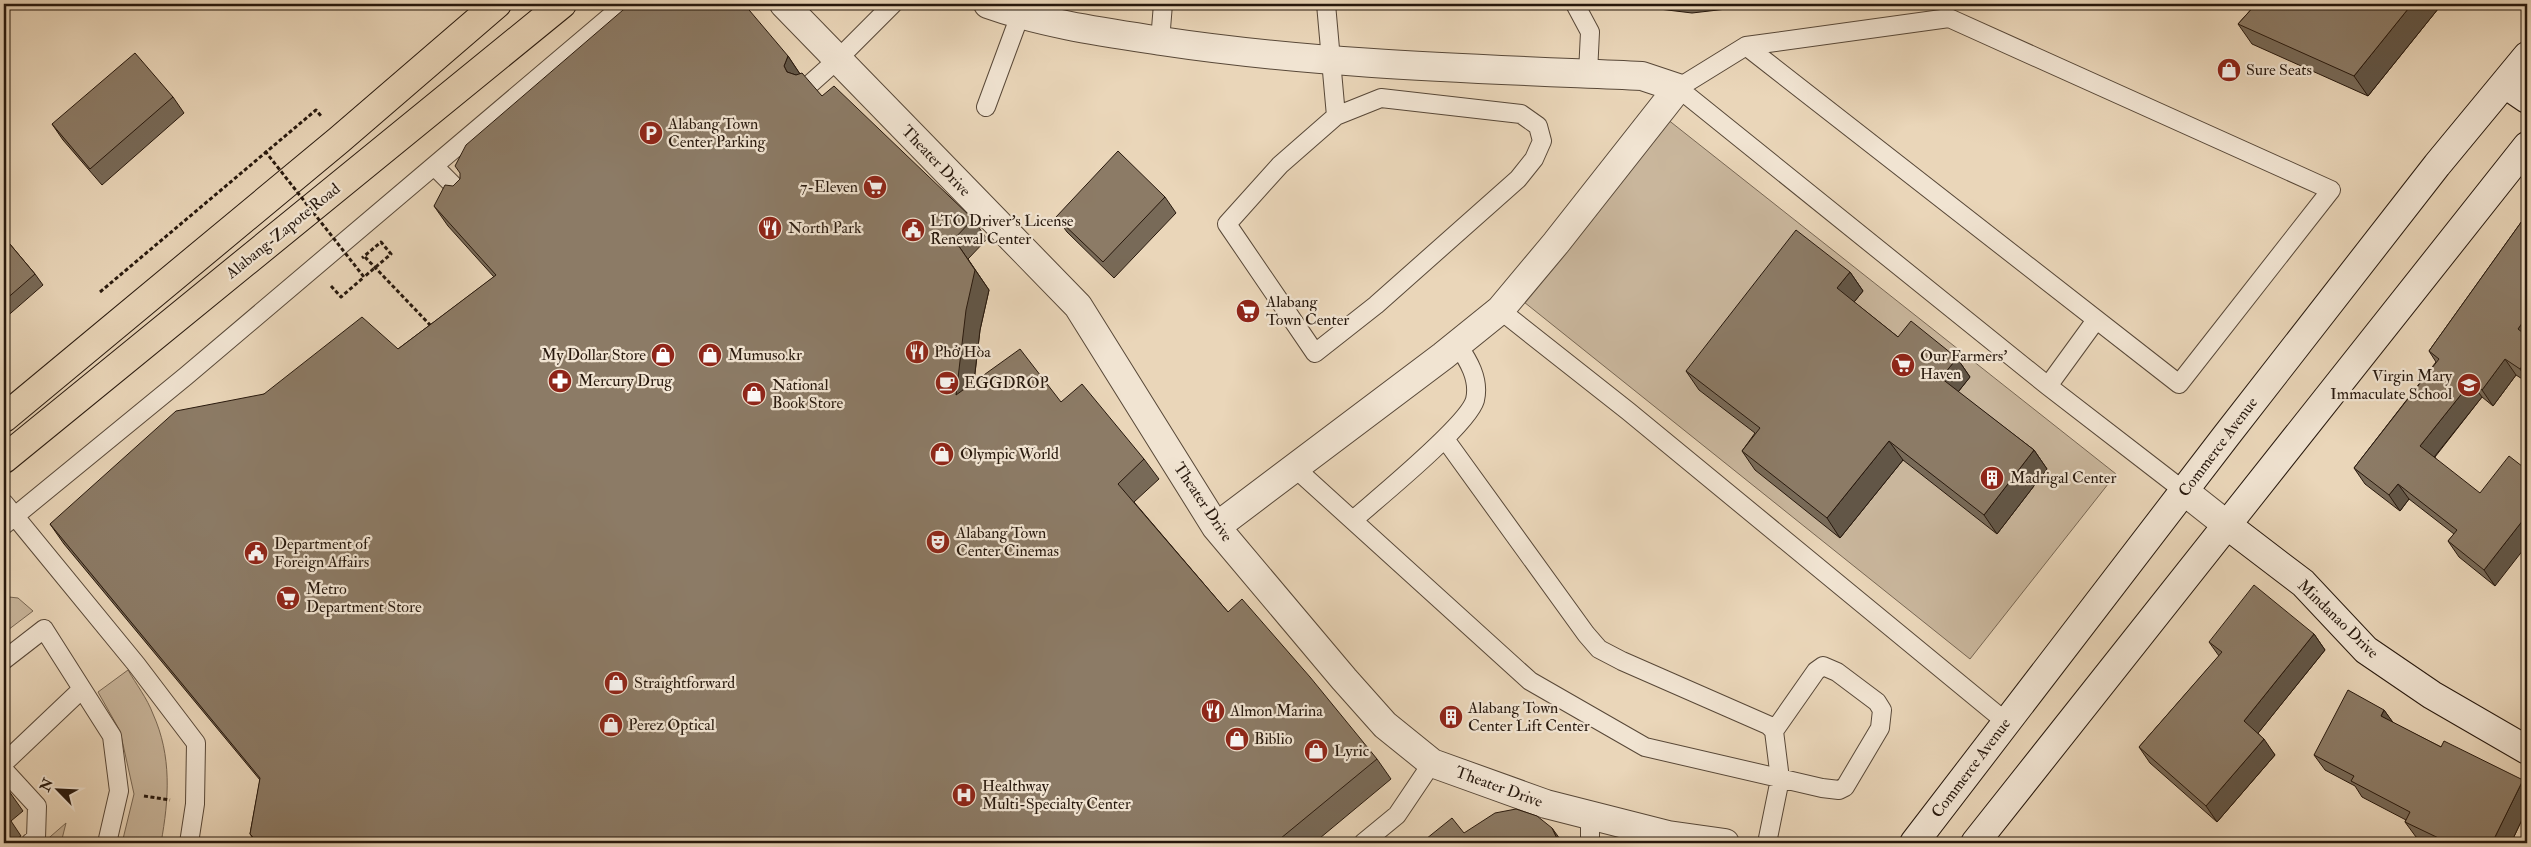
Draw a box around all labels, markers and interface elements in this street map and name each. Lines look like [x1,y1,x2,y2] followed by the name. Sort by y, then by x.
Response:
[2216,57,2242,83] shop icon: Sure Seats
[2246,60,2312,80] place label: Sure Seats
[667,114,766,152] place label: Alabang Town Center Parking
[638,120,664,146] parking icon: Alabang Town Center Parking
[897,121,975,201] street label: Theater Drive
[862,174,888,200] supermarket icon: 7-Eleven
[800,177,858,197] place label: 7-Eleven
[221,179,345,285] street label: Alabang-Zapote Road
[930,211,1074,249] place label: LTO Driver's License Renewal Center
[757,215,783,241] restaurant icon: North Park
[900,217,926,243] public building icon: LTO Driver's License Renewal Center
[788,218,862,238] place label: North Park
[1265,292,1349,330] place label: Alabang Town Center
[1235,298,1261,324] supermarket icon: Alabang Town Center
[904,339,930,365] restaurant icon: Phở Hòa
[650,342,676,368] shop icon: My Dollar Store
[697,342,723,368] shop icon: Mumuso.kr
[934,342,991,362] place label: Phở Hòa
[541,345,646,365] place label: My Dollar Store
[728,345,802,365] place label: Mumuso.kr
[1920,346,2007,384] place label: Our Farmers’ Haven
[1890,352,1916,378] supermarket icon: Our Farmers’ Haven
[2330,366,2453,404] place label: Virgin Mary Immaculate School
[547,368,573,394] pharmacy icon: Mercury Drug
[934,370,960,396] cafe icon: EGGDROP
[578,371,673,391] place label: Mercury Drug
[2456,372,2482,398] school or university icon: Virgin Mary Immaculate School
[964,373,1049,393] place label: EGGDROP
[772,375,844,413] place label: National Book Store
[741,381,767,407] shop icon: National Book Store
[2174,393,2262,501] street label: Commerce Avenue
[929,441,955,467] shop icon: Olympic World
[960,444,1059,465] place label: Olympic World
[1169,459,1237,546] street label: Theater Drive
[1979,465,2005,491] building icon: Madrigal Center
[2010,468,2116,488] place label: Madrigal Center
[955,523,1059,561] place label: Alabang Town Center Cinemas
[925,529,951,555] theatre icon: Alabang Town Center Cinemas
[274,534,371,572] place label: Department of Foreign Affairs
[243,540,269,566] public building icon: Department of Foreign Affairs
[2293,575,2383,663] street label: Mindanao Drive
[306,579,422,618] place label: Metro Department Store
[275,585,301,611] supermarket icon: Metro Department Store
[603,670,629,696] shop icon: Straightforward
[634,673,735,693] place label: Straightforward
[1200,698,1226,724] restaurant icon: Almon Marina
[1467,698,1590,736] place label: Alabang Town Center Lift Center
[1229,701,1323,721] place label: Almon Marina
[1438,704,1464,730] building icon: Alabang Town Center Lift Center
[598,712,624,738] shop icon: Perez Optical
[1927,714,2015,822] street label: Commerce Avenue
[628,715,715,736] place label: Perez Optical
[1224,726,1250,752] shop icon: Biblio
[1254,729,1293,749] place label: Biblio
[1303,738,1329,764] shop icon: Lyric
[1334,741,1370,761] place label: Lyric
[1453,762,1546,812] street label: Theater Drive
[32,764,82,814] north arrow
[36,775,57,795] text: N
[982,776,1131,815] place label: Healthway Multi-Specialty Center
[951,782,977,808] hospital icon: Healthway Multi-Specialty Center

